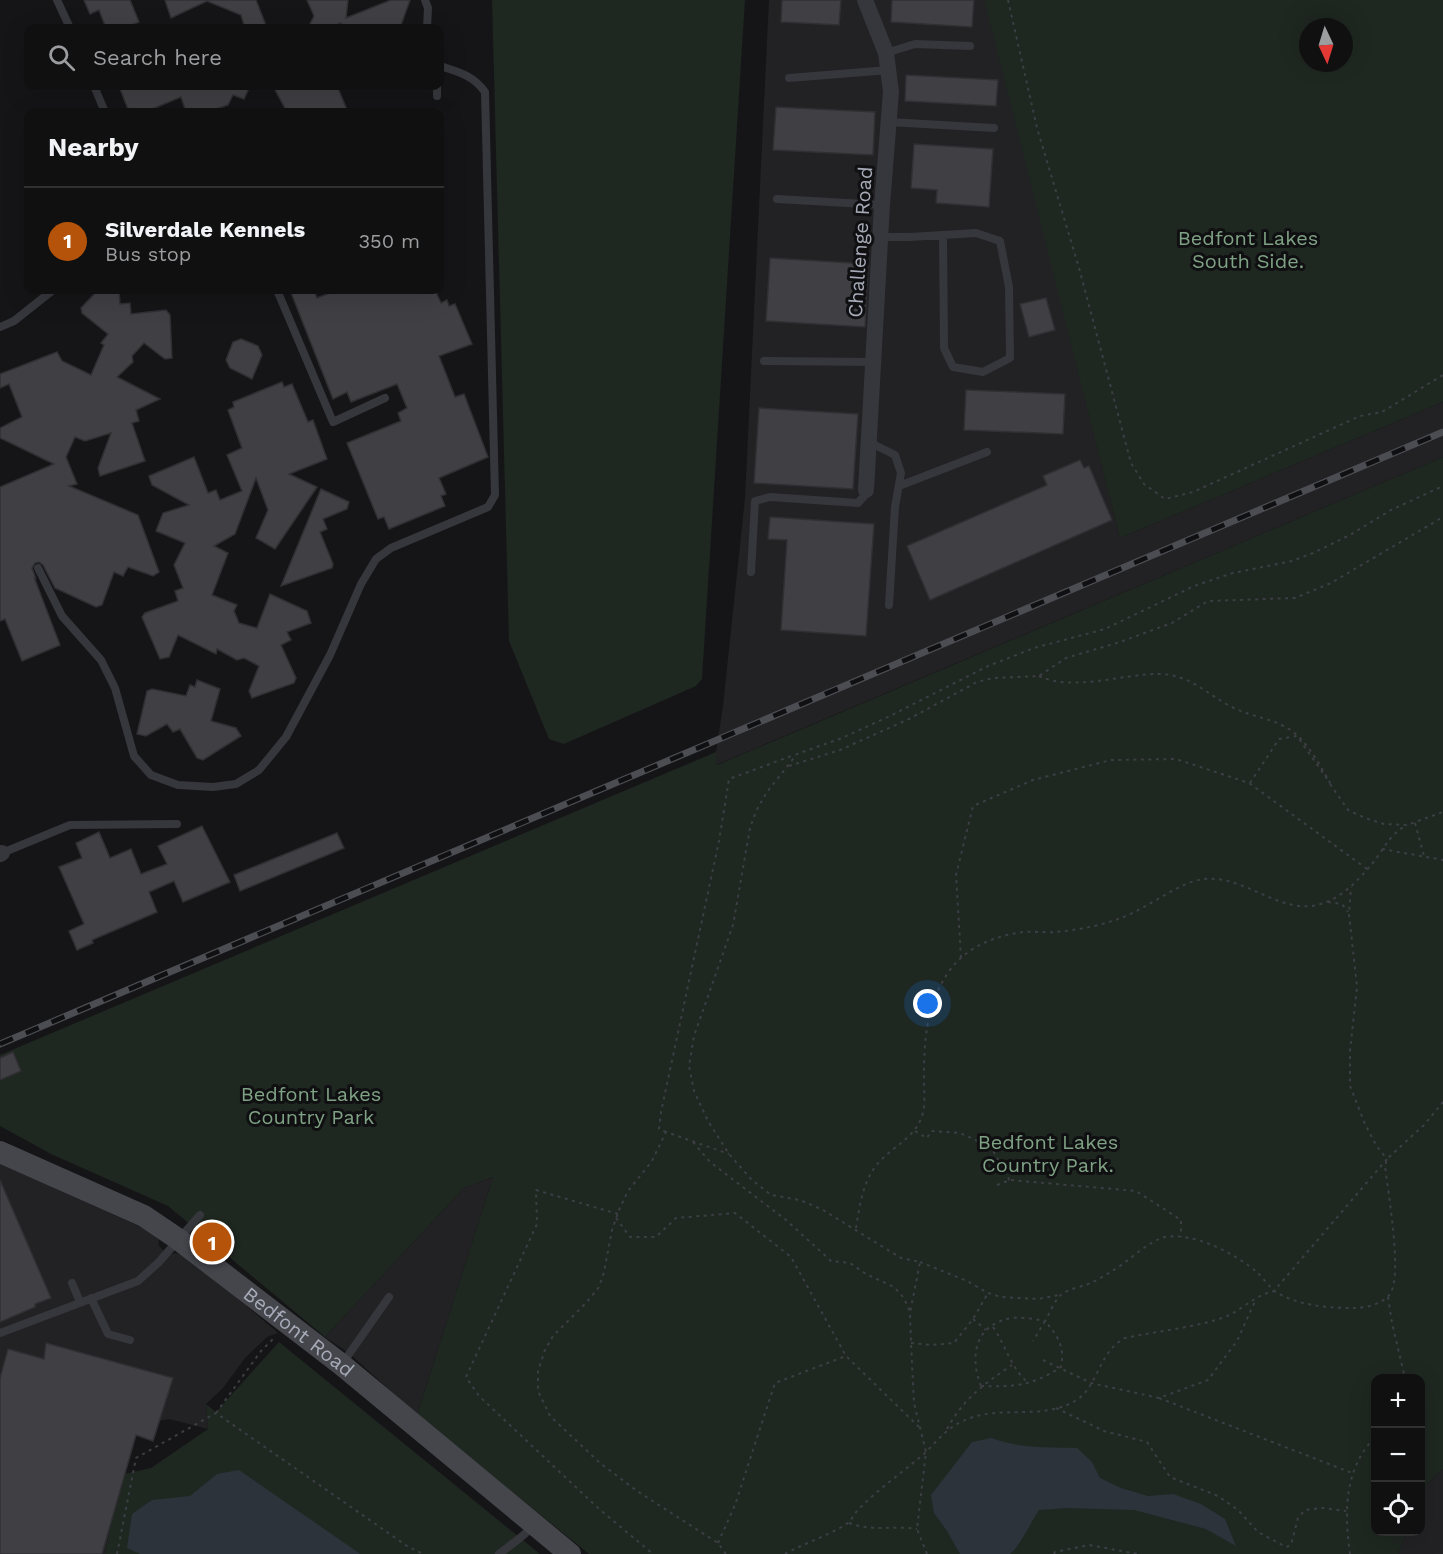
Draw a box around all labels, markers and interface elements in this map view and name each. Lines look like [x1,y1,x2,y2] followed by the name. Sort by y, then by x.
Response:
[1299,18,1353,72] north arrow
[24,24,444,90] search box
[45,41,78,74] icon: search
[93,45,222,70] text: Search here
[48,132,139,162] text: Nearby
[843,166,877,318] street label: Challenge Road
[105,217,305,242] text: Silverdale Kennels
[1178,226,1318,273] park label: Bedfont Lakes South Side.
[63,229,72,253] text: 1
[358,229,420,253] text: 350 m
[105,242,191,266] text: Bus stop
[913,989,942,1018] your location
[241,1082,381,1129] park label: Bedfont Lakes Country Park
[978,1130,1118,1177] park label: Bedfont Lakes Country Park.
[192,1220,232,1264] pin: 1
[239,1282,359,1382] street label: Bedfont Road
[1371,1374,1425,1536] map controls
[1371,1374,1425,1428] button: +
[1371,1428,1425,1482] button: −
[1371,1482,1425,1536] button: locate

